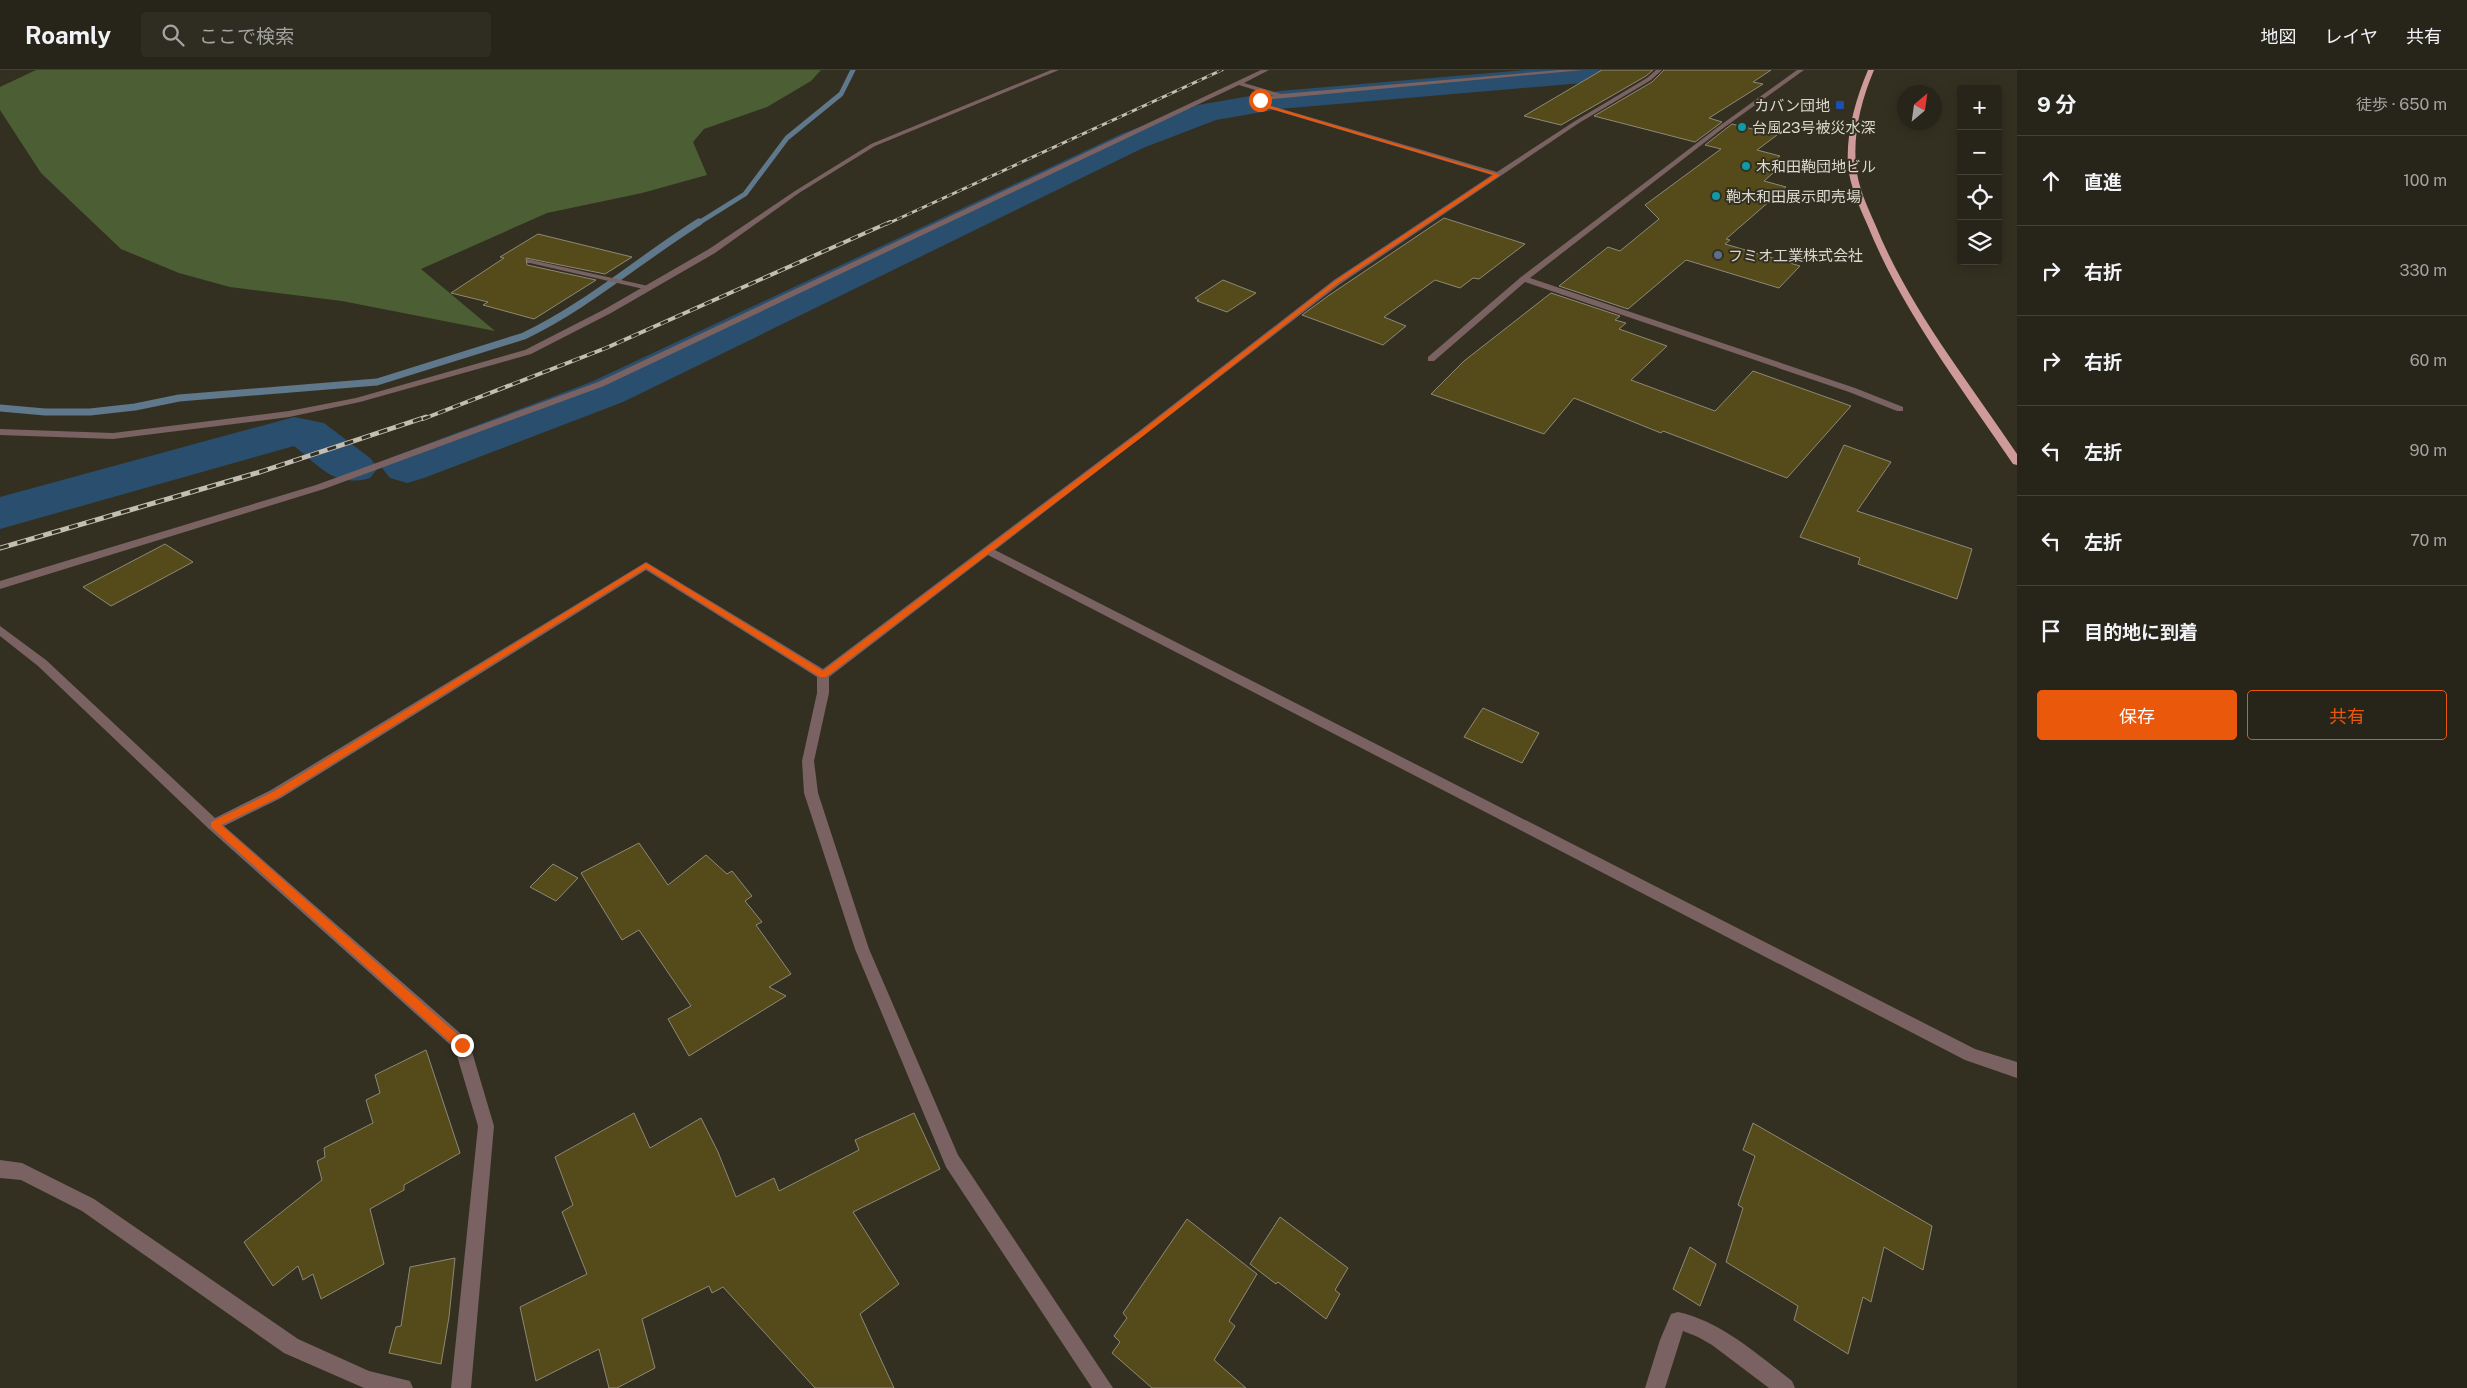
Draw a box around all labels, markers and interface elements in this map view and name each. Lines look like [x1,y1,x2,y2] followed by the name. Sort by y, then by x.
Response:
[141,12,491,57] search box
[25,21,111,49] text: Roamly
[159,21,187,49] icon: search
[199,25,294,47] text: ここで検索
[2261,26,2297,47] text: 地図
[2325,26,2378,47] text: レイヤ
[2406,26,2442,47] text: 共有
[1897,85,1942,130] north arrow
[1957,85,2002,265] map controls
[1957,85,2002,130] button: +
[1249,89,1272,112] route start
[2037,92,2077,117] text: 9 分
[2356,95,2447,114] text: 徒歩 · 650 m
[1754,97,1830,114] place label: カバン団地
[1834,99,1846,111] marker: カバン団地
[1752,119,1875,136] place label: 台風23号被災水深
[1736,121,1748,133] marker: 台風23号被災水深
[1957,130,2002,175] button: −
[1756,158,1876,175] place label: 木和田鞄団地ビル
[1740,160,1752,172] marker: 木和田鞄団地ビル
[2037,167,2065,195] icon: ahead
[2084,171,2122,193] text: 直進
[2403,171,2447,190] text: 100 m
[1957,175,2002,220] button: locate
[1726,188,1861,205] place label: 鞄木和田展示即売場
[1710,190,1722,202] marker: 鞄木和田展示即売場
[1957,220,2002,265] button: layers
[1728,247,1863,264] place label: フミオ工業株式会社
[1712,249,1724,261] marker: フミオ工業株式会社
[2037,257,2065,285] icon: right
[2084,261,2122,283] text: 右折
[2400,261,2447,280] text: 330 m
[2037,347,2065,375] icon: right
[2084,351,2122,373] text: 右折
[2410,351,2447,370] text: 60 m
[2037,437,2065,465] icon: left
[2084,441,2122,463] text: 左折
[2410,441,2447,460] text: 90 m
[2037,527,2065,555] icon: left
[2084,531,2122,553] text: 左折
[2410,531,2447,550] text: 70 m
[2037,617,2065,645] icon: arrive
[2084,621,2198,643] text: 目的地に到着
[2037,690,2237,740] button: 保存
[2247,690,2447,740] button: 共有
[451,1034,474,1057] route end

